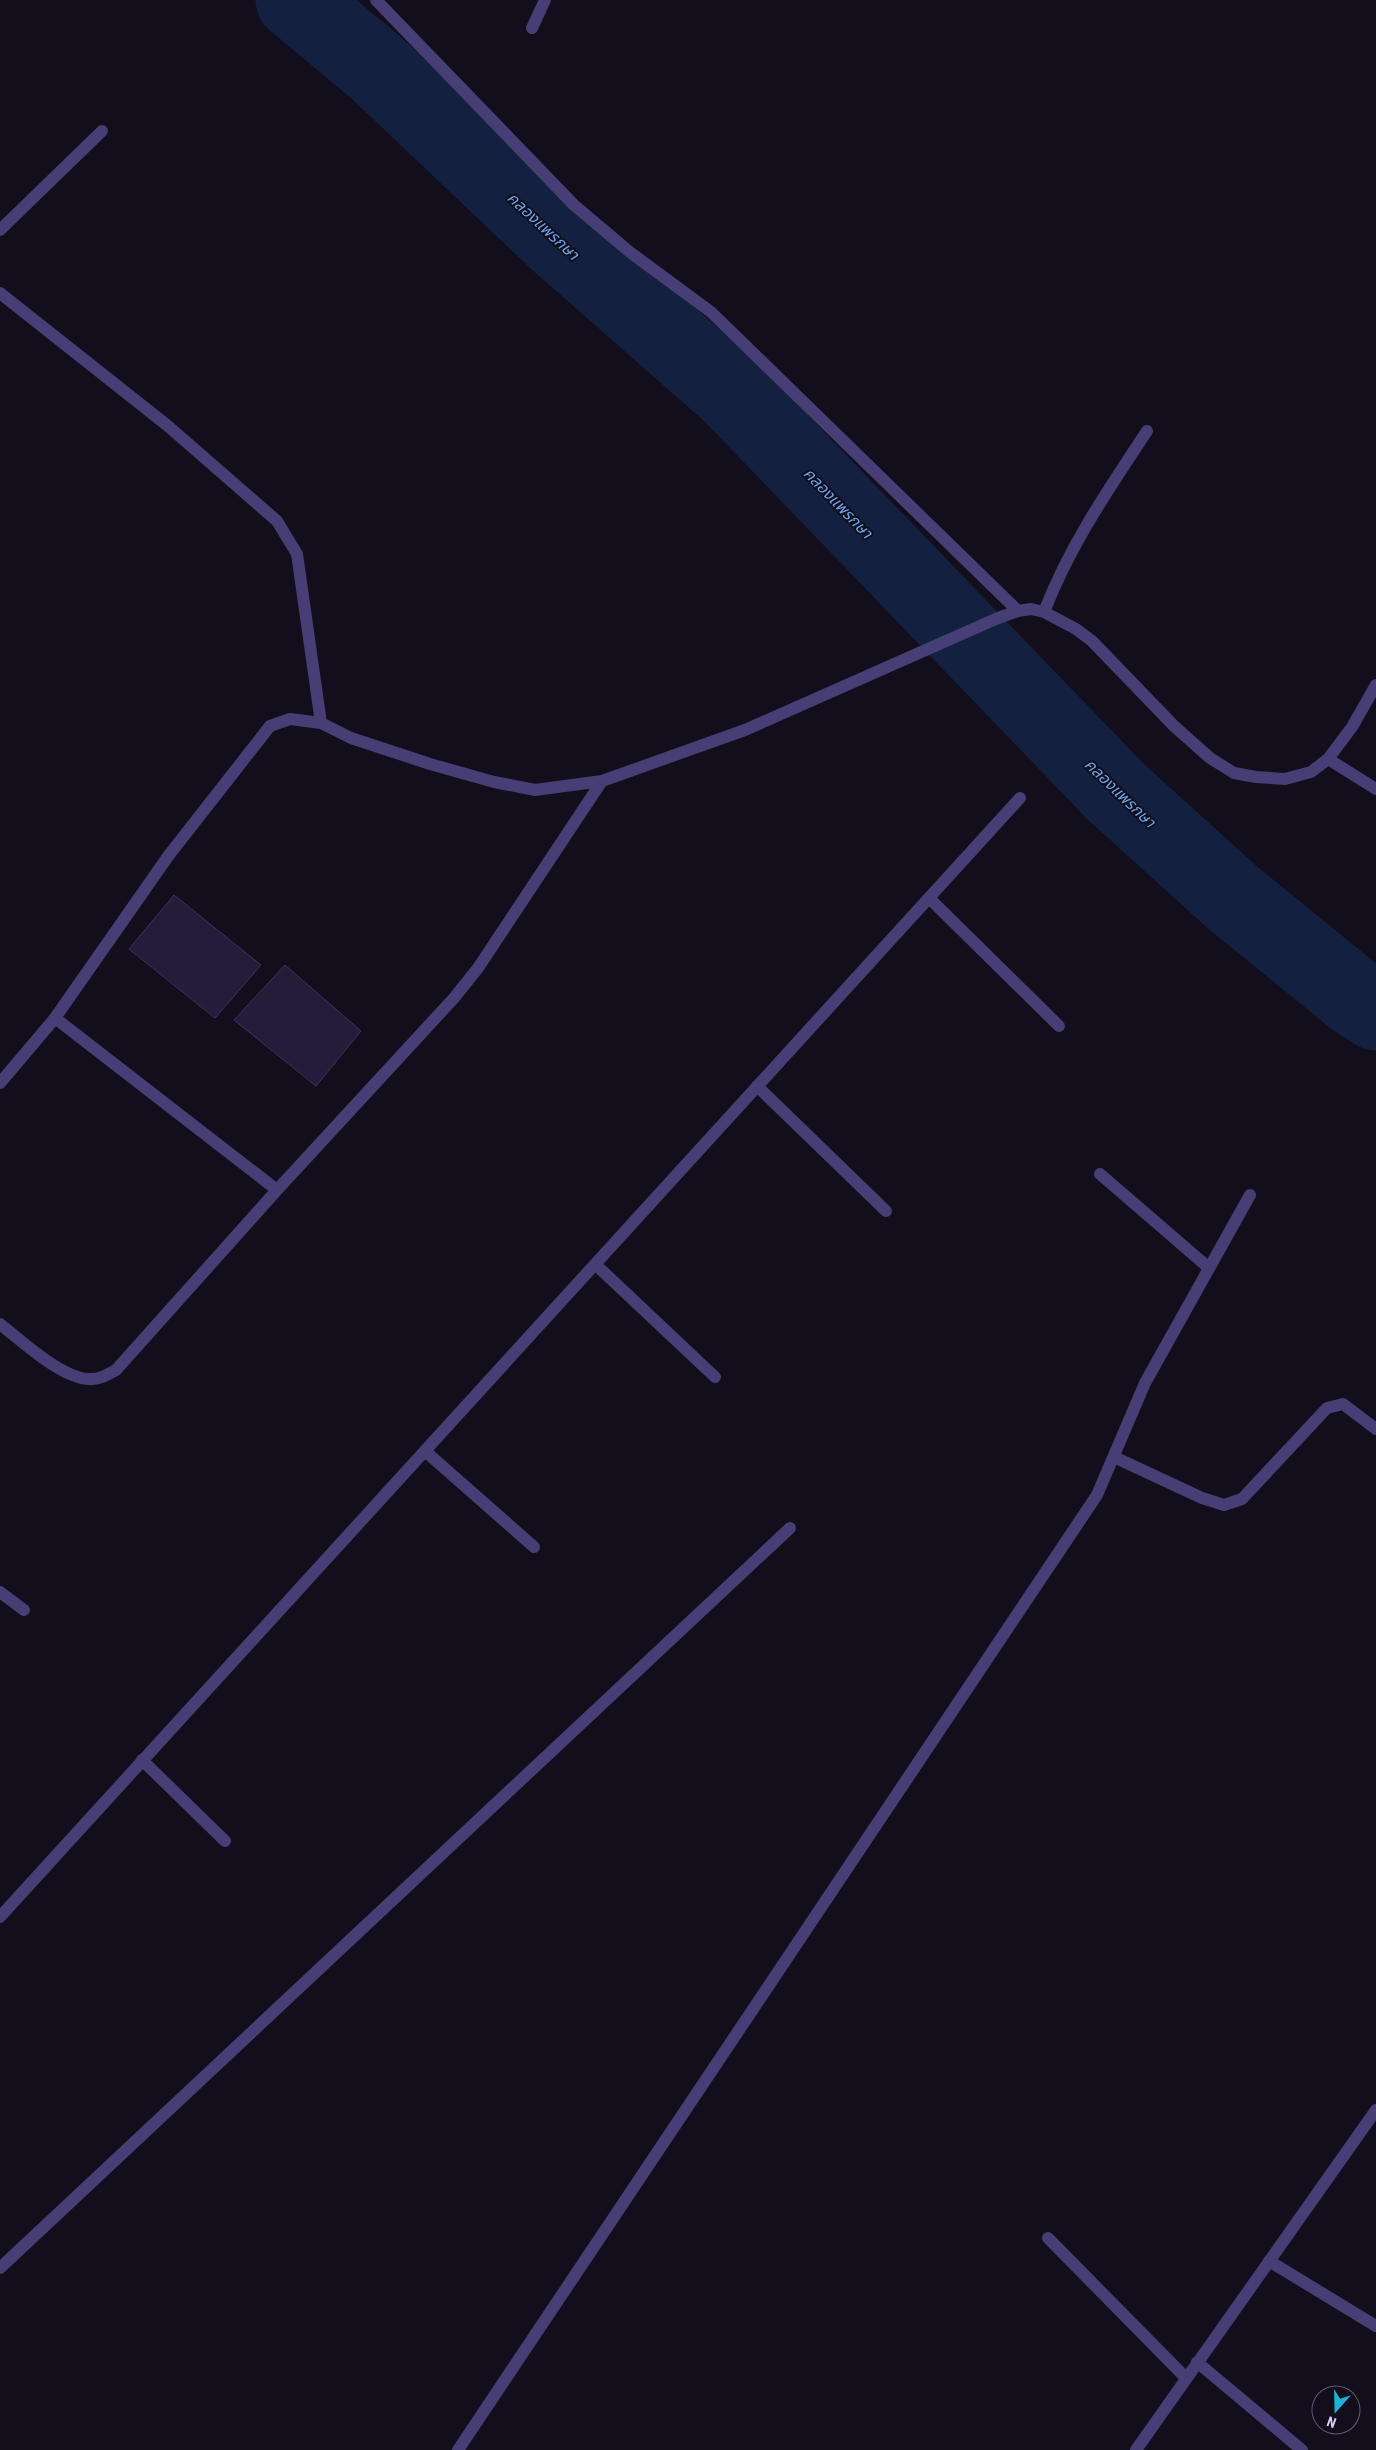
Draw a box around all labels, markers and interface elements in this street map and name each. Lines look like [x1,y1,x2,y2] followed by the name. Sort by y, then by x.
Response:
[503,188,584,265] water label: คลองแพรกษา
[800,464,877,543] water label: คลองแพรกษา
[1081,755,1160,832] water label: คลองแพรกษา
[1311,2385,1361,2435] north arrow
[1325,2413,1338,2431] text: N

